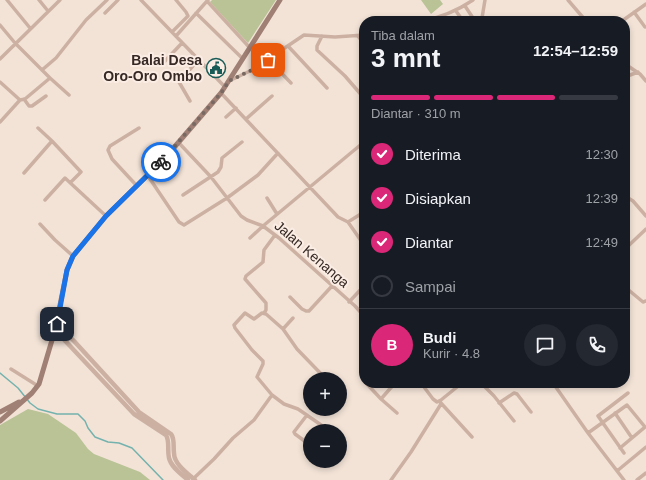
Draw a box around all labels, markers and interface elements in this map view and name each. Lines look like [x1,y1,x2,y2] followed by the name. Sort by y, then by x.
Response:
[371,28,435,43] text: Tiba dalam
[533,42,618,59] text: 12:54–12:59
[251,43,285,77] pin
[371,43,440,73] text: 3 mnt
[257,49,279,71] icon: bag
[103,52,202,84] place label: Balai Desa Oro-Oro Ombo
[205,57,227,79] public building icon: Balai Desa Oro-Oro Ombo
[371,106,461,121] text: Diantar · 310 m
[141,142,181,182] courier
[371,143,393,165] icon: check
[405,146,461,163] text: Diterima
[585,147,618,162] text: 12:30
[150,151,172,173] icon: bike
[371,187,393,209] icon: check
[405,190,471,207] text: Disiapkan
[585,191,618,206] text: 12:39
[271,217,353,291] street label: Jalan Kenanga
[371,231,393,253] icon: check
[405,234,453,251] text: Diantar
[585,235,618,250] text: 12:49
[405,278,456,295] text: Sampai
[40,307,74,341] pin
[46,313,68,335] icon: home
[524,324,566,366] button: chat
[576,324,618,366] button: phone
[423,329,456,346] text: Budi
[387,336,397,353] text: B
[423,346,480,361] text: Kurir · 4.8
[303,372,347,468] map controls
[303,372,347,416] button: +
[303,424,347,468] button: −

